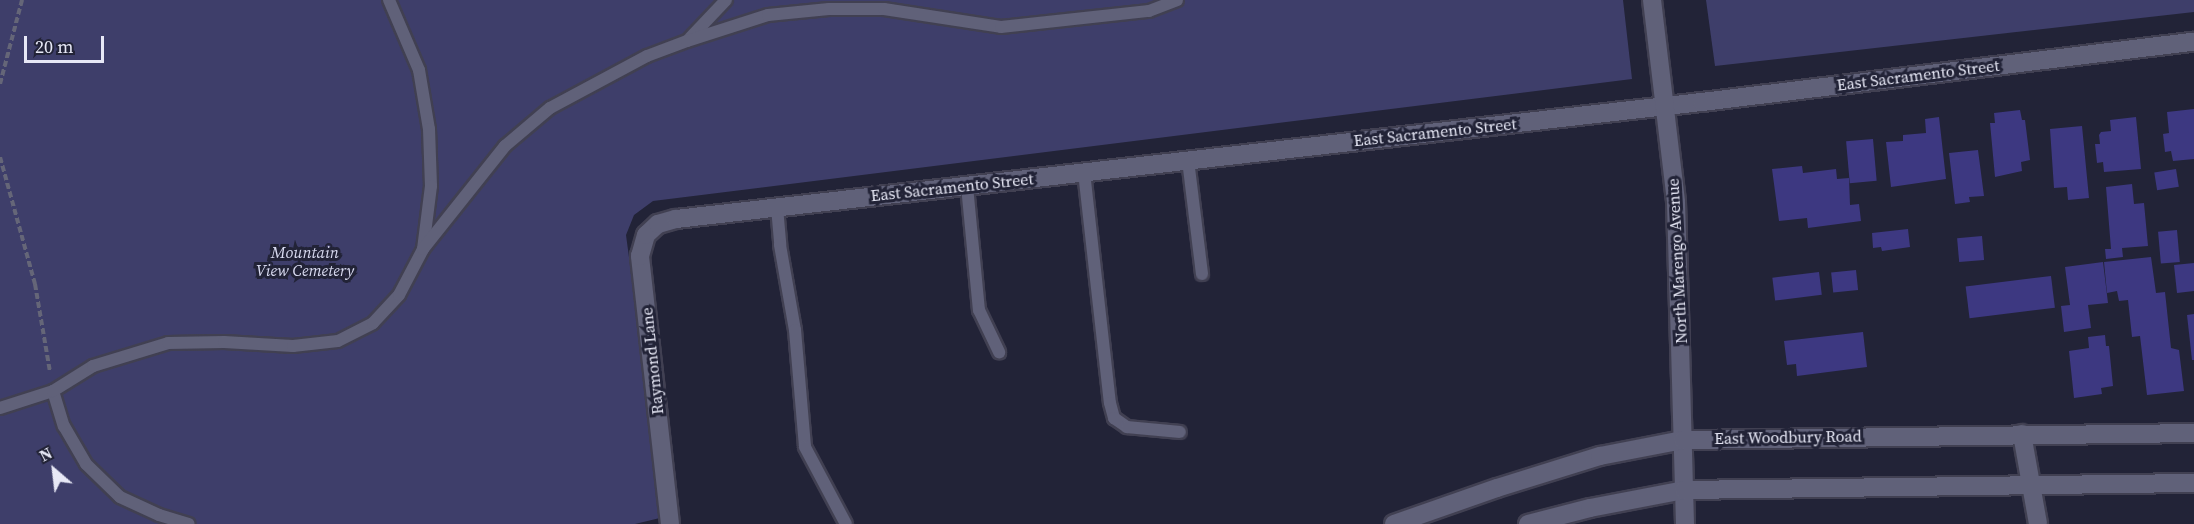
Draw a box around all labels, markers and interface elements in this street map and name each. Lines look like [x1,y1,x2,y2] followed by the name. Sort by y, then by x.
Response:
[27,24,106,62] scale bar
[35,34,73,59] text: 20 m
[1836,55,2000,95] street label: East Sacramento Street
[1353,114,1517,150] street label: East Sacramento Street
[870,169,1034,205] street label: East Sacramento Street
[1663,178,1691,344] street label: North Marengo Avenue
[256,242,354,280] park label: Mountain View Cemetery
[637,306,667,416] street label: Raymond Lane
[1714,426,1862,448] street label: East Woodbury Road
[24,440,84,500] north arrow
[35,442,56,467] text: N

